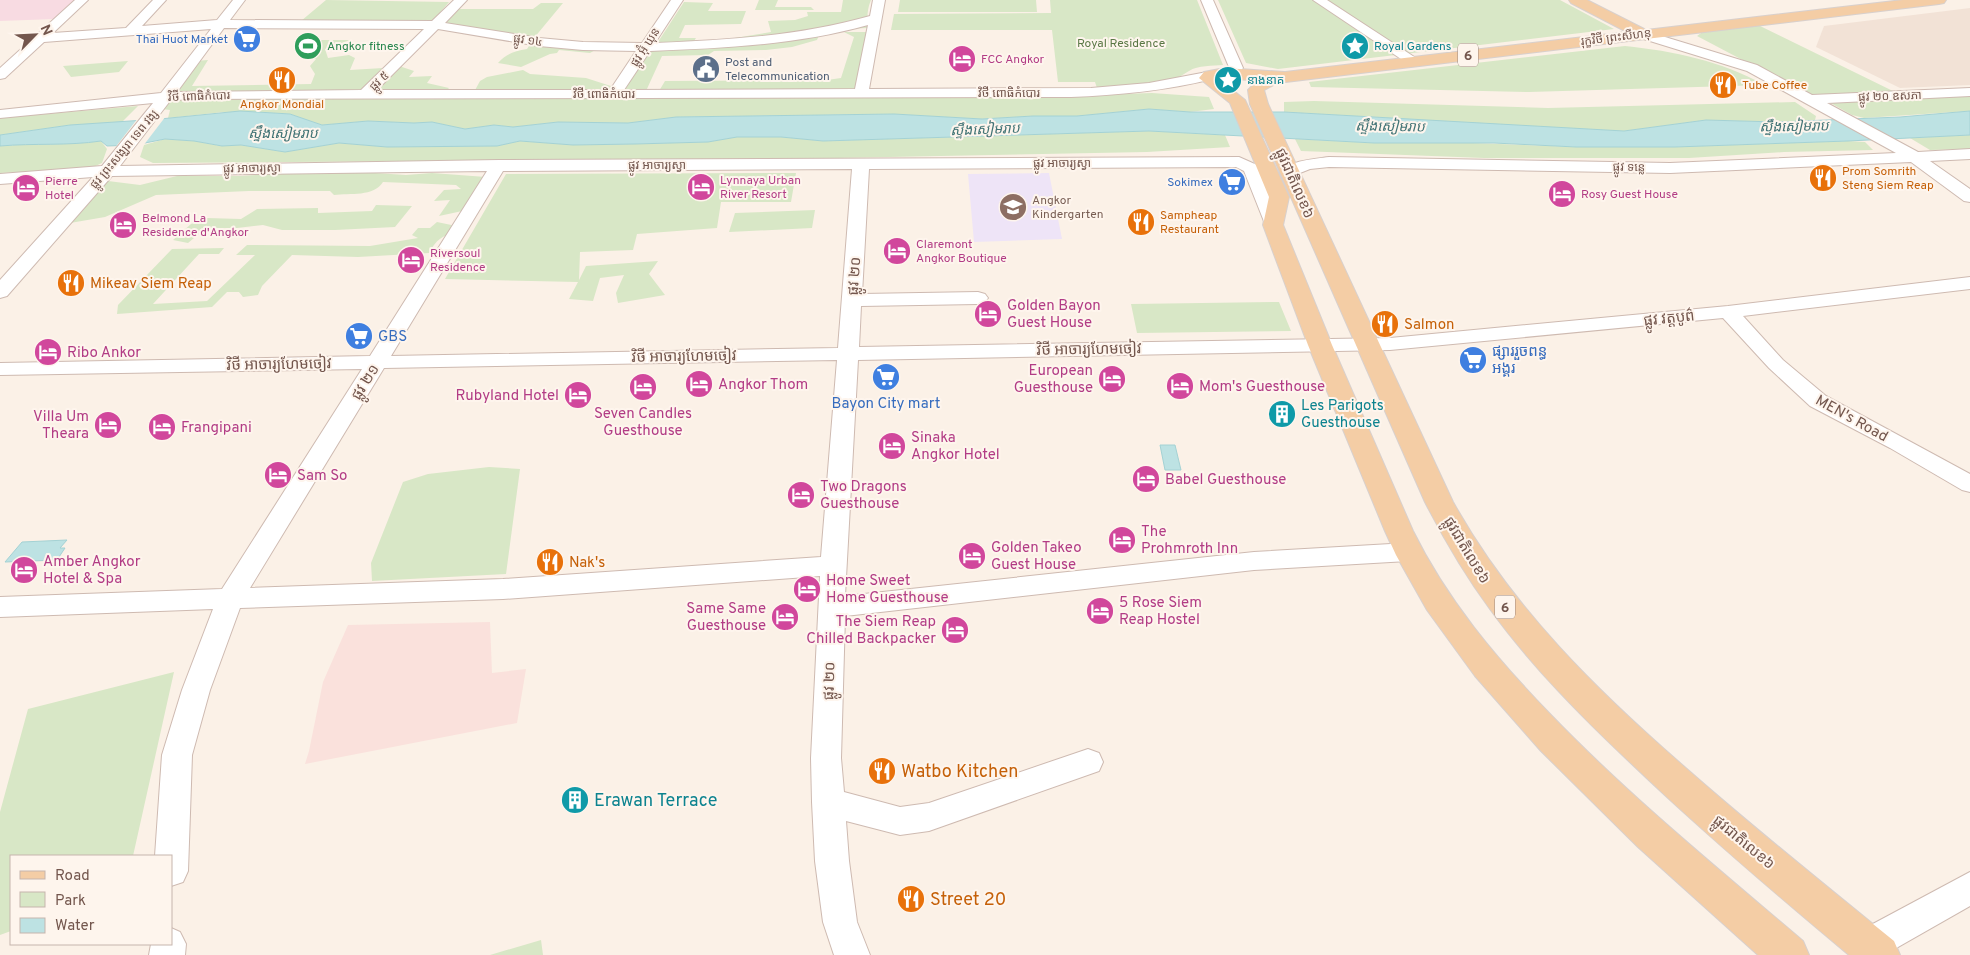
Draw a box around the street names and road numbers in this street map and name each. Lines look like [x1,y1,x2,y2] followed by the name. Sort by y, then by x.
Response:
[626,24,666,71] street label: ផ្លូវ អ៊ុំ ឃុន
[1580,25,1652,50] street label: រុក្ខវិថី ព្រះសីហនុ
[512,31,544,53] street label: ផ្លូវ ១៤
[1458,44,1478,66] road number: 6
[366,68,394,96] street label: ផ្លូវ ៥
[978,86,1041,102] street label: វិថី ពោធិកំបោរ
[167,87,231,106] street label: វិថី ពោធិកំបោរ
[573,87,636,103] street label: វិថី ពោធិកំបោរ
[1858,88,1922,108] street label: ផ្លូវ ២០ ឧសភា
[87,106,164,194] street label: ផ្លូវ ព្រះសង្ឃរា ទេព វង្ស
[1267,145,1318,223] street label: ផ្លូវជាតិលេខ៦
[1033,156,1091,174] street label: ផ្លូវ អាចារ្យស្វា
[628,158,686,176] street label: ផ្លូវ អាចារ្យស្វា
[223,160,281,179] street label: ផ្លូវ អាចារ្យស្វា
[1613,160,1645,178] street label: ផ្លូវ ទន្លេ
[845,256,869,296] street label: ផ្លូវ ២០
[1643,307,1696,334] street label: ផ្លូវ វត្តបូព៌
[1036,338,1142,361] street label: វិថី អាចារ្យហែមចៀវ
[631,345,737,368] street label: វិថី អាចារ្យហែមចៀវ
[226,353,332,376] street label: វិថី អាចារ្យហែមចៀវ
[348,361,387,406] street label: ផ្លូវ ២១
[1812,392,1891,447] street label: MEN's Road
[1436,514,1493,589] street label: ផ្លូវជាតិលេខ៦
[1495,596,1515,618] road number: 6
[820,661,843,701] street label: ផ្លូវ ២០
[1707,812,1778,876] street label: ផ្លូវជាតិលេខ៦

